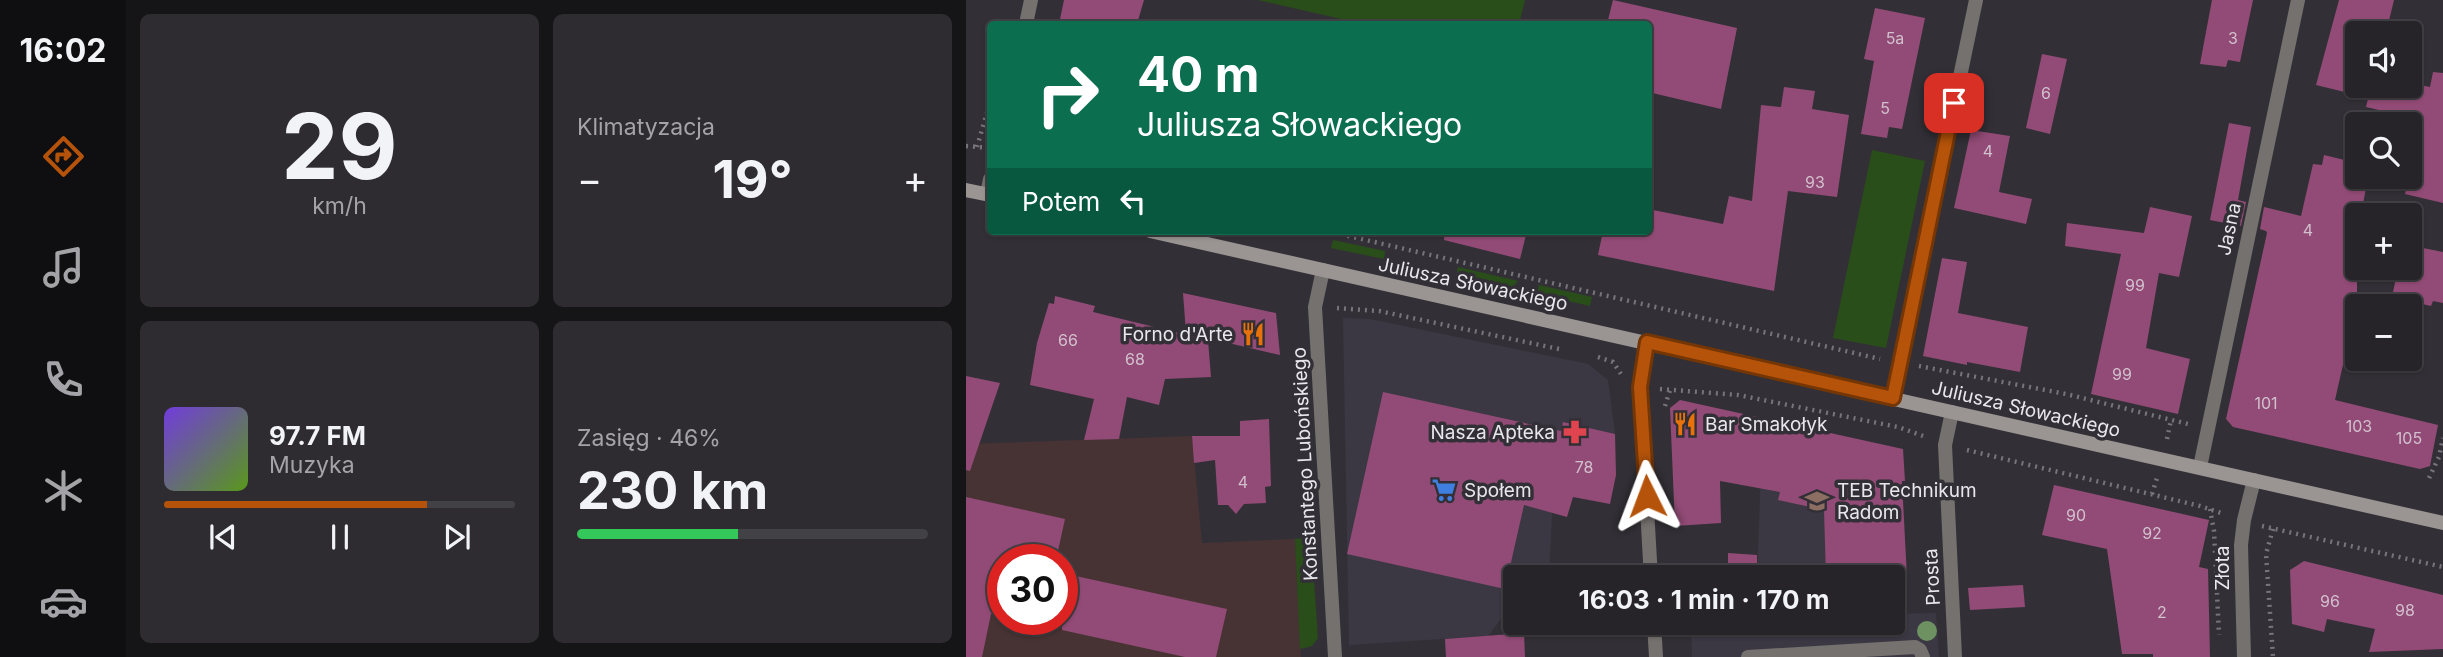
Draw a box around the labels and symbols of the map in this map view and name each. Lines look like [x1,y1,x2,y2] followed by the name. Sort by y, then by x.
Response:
[1886,28,1904,48] house number: 5a
[2228,28,2238,48] house number: 3
[1924,73,1984,133] pin
[2041,83,2051,103] house number: 6
[1880,98,1890,118] house number: 5
[1983,141,1993,161] house number: 4
[1805,172,1825,192] house number: 93
[2212,200,2246,258] street label: Jasna
[2303,220,2313,240] house number: 4
[1376,253,1570,315] street label: Juliusza Słowackiego
[2125,275,2145,295] house number: 99
[1239,320,1267,348] restaurant icon: Forno d'Arte
[1122,323,1233,346] place label: Forno d'Arte
[1058,330,1078,350] house number: 66
[1287,347,1323,581] street label: Konstantego Lubońskiego
[1125,349,1145,369] house number: 68
[2112,364,2132,384] house number: 99
[1929,376,2123,442] street label: Juliusza Słowackiego
[2254,393,2278,413] house number: 101
[1671,410,1699,438] restaurant icon: Bar Smakołyk
[1705,413,1828,436] place label: Bar Smakołyk
[2346,416,2372,436] house number: 103
[1561,418,1589,446] pharmacy icon: Nasza Apteka
[1431,421,1555,444] place label: Nasza Apteka
[2396,428,2422,448] house number: 105
[1575,457,1593,477] house number: 78
[1610,459,1684,533] position arrow
[1238,472,1248,492] house number: 4
[1430,476,1458,504] supermarket icon: Społem
[1464,479,1532,502] place label: Społem
[1837,479,1977,524] place label: TEB Technikum Radom
[1803,487,1831,515] school or university icon: TEB Technikum Radom
[2066,505,2086,525] house number: 90
[2142,523,2162,543] house number: 92
[987,544,1078,635] speed limit sign: 30
[2211,546,2234,590] street label: Złota
[1919,548,1945,606] street label: Prosta
[2320,591,2340,611] house number: 96
[2395,600,2415,620] house number: 98
[2157,602,2167,622] house number: 2

